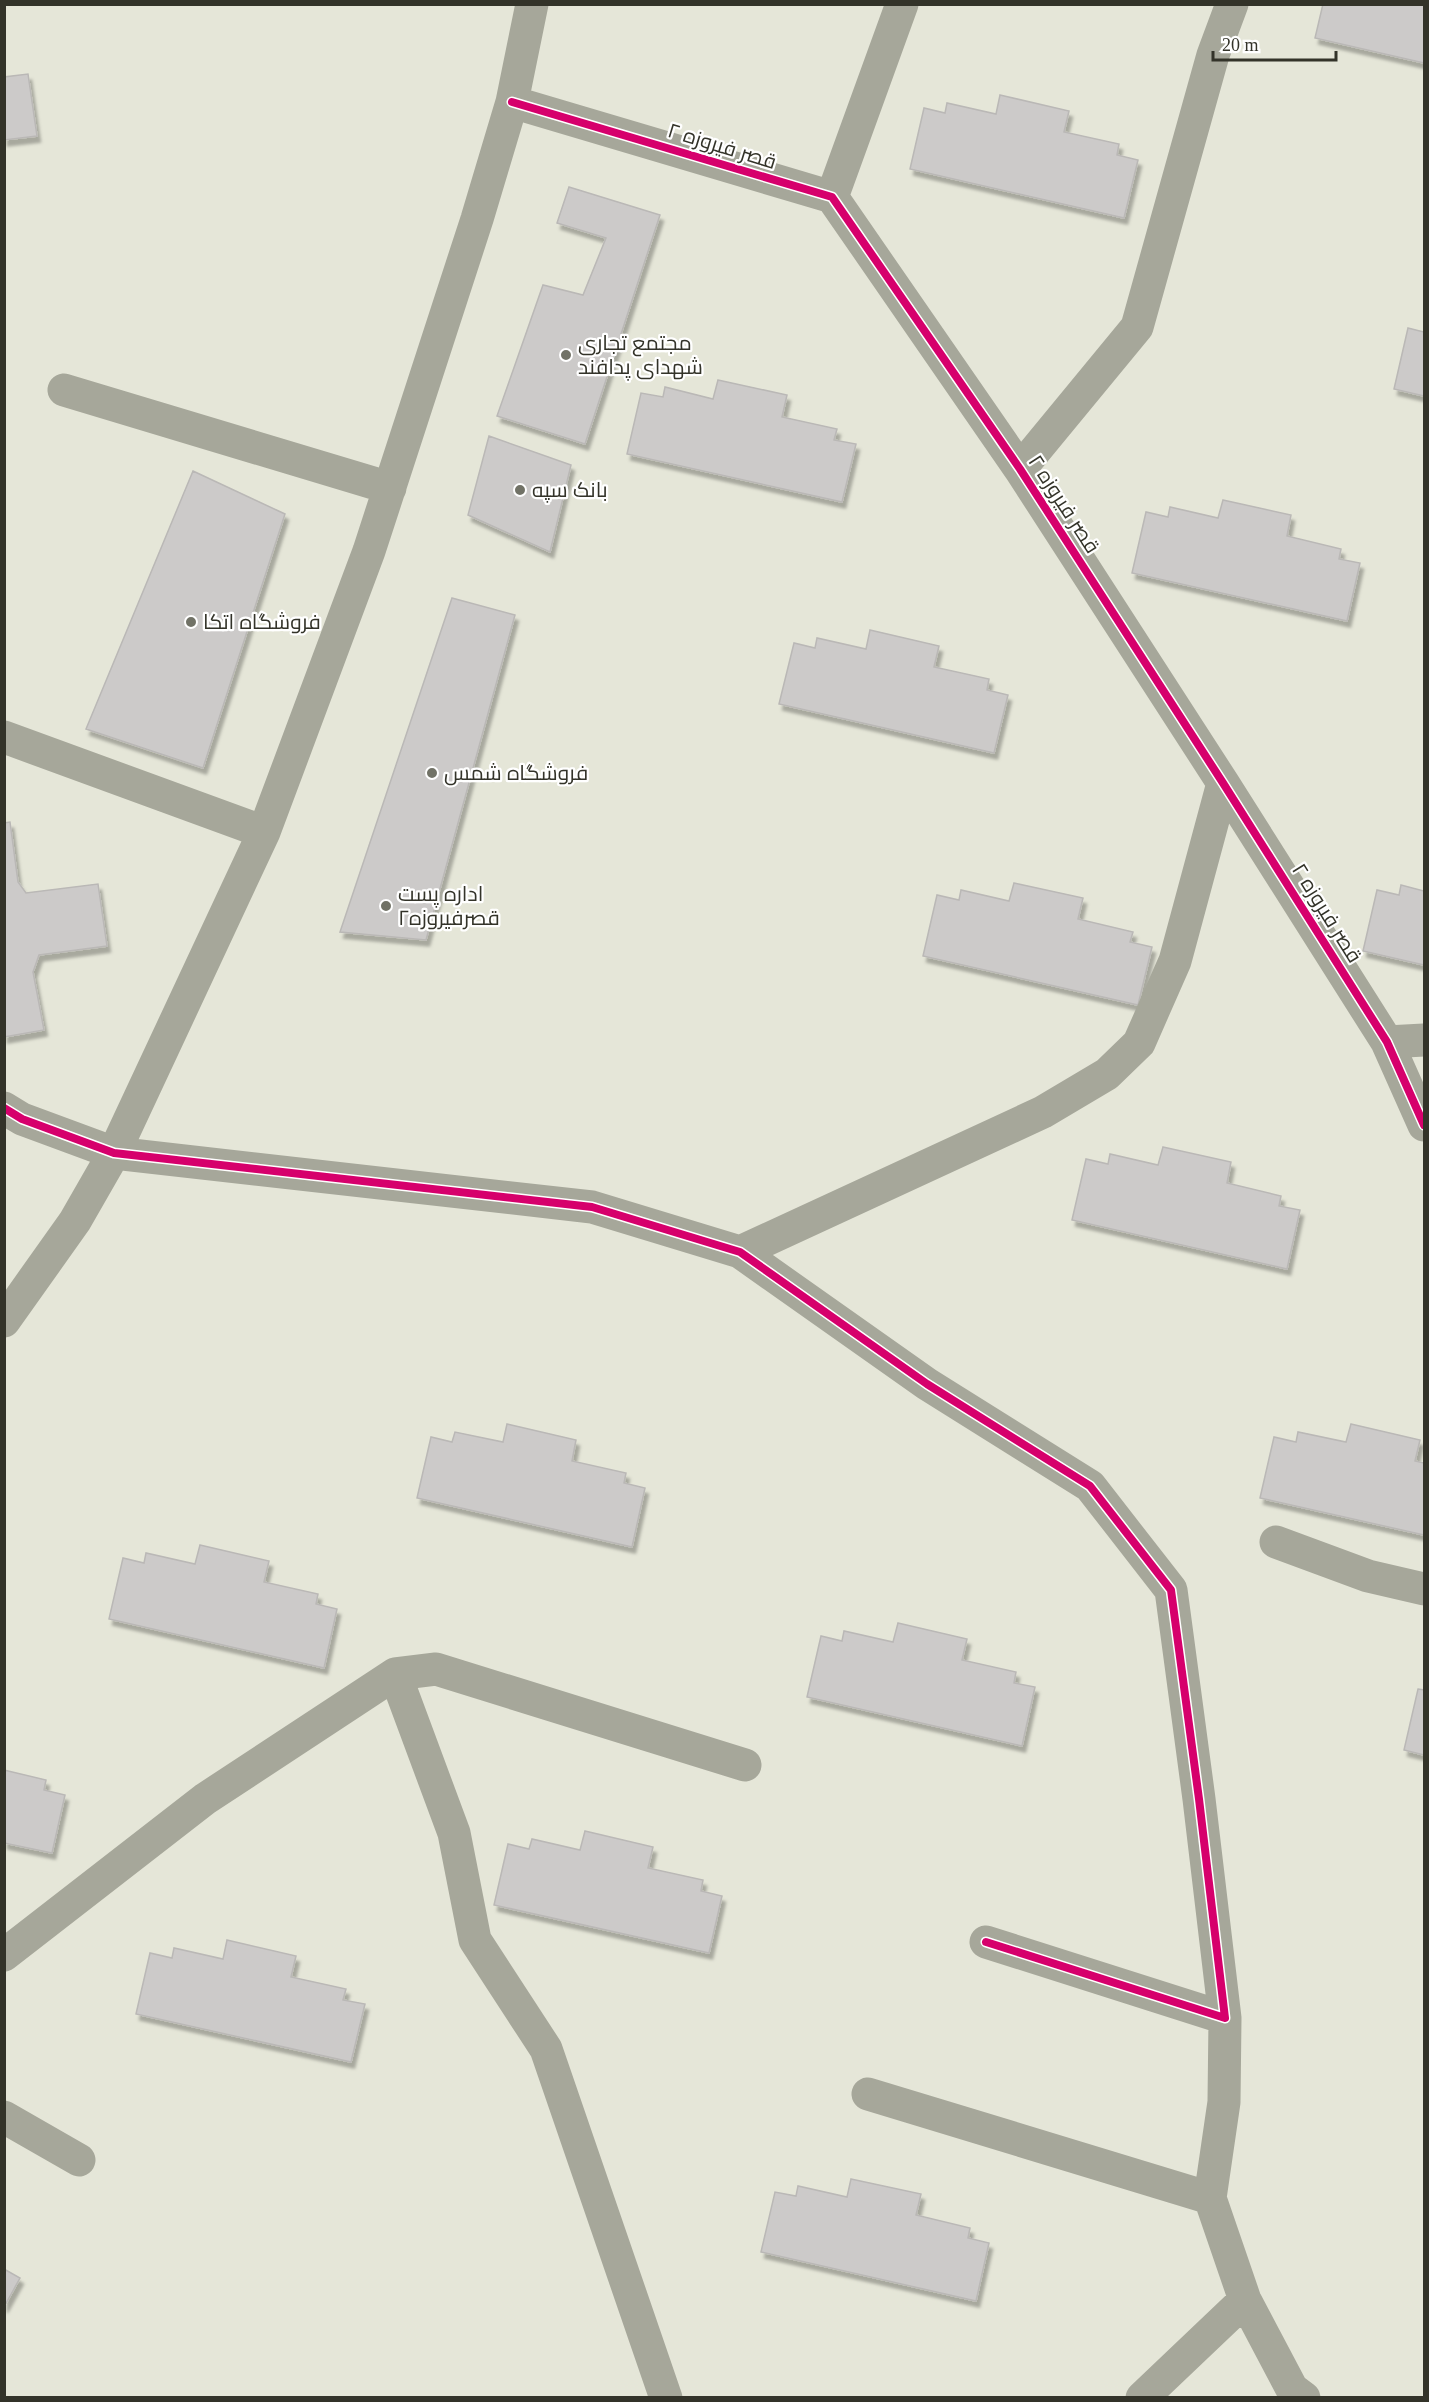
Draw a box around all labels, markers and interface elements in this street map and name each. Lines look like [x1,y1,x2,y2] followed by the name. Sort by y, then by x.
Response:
[1213,24,1336,62] scale bar
[1222,35,1259,55] text: 20 m
[665,118,779,174] street label: قصر فیروزه ۲
[578,331,703,381] place label: مجتمع تجاری شهدای پدافند
[559,348,573,362] marker: مجتمع تجاری شهدای پدافند
[1023,450,1105,558] street label: قصر فیروزه ۲
[532,478,608,503] place label: بانک سپه
[513,483,527,497] marker: بانک سپه
[203,610,321,634] place label: فروشگاه اتکا
[184,615,198,629] marker: فروشگاه اتکا
[444,761,588,786] place label: فروشگاه شمس
[425,766,439,780] marker: فروشگاه شمس
[1287,859,1367,967] street label: قصر فیروزه ۲
[398,882,500,930] place label: اداره پست قصرفیروزه۲
[379,899,393,913] marker: اداره پست قصرفیروزه۲

